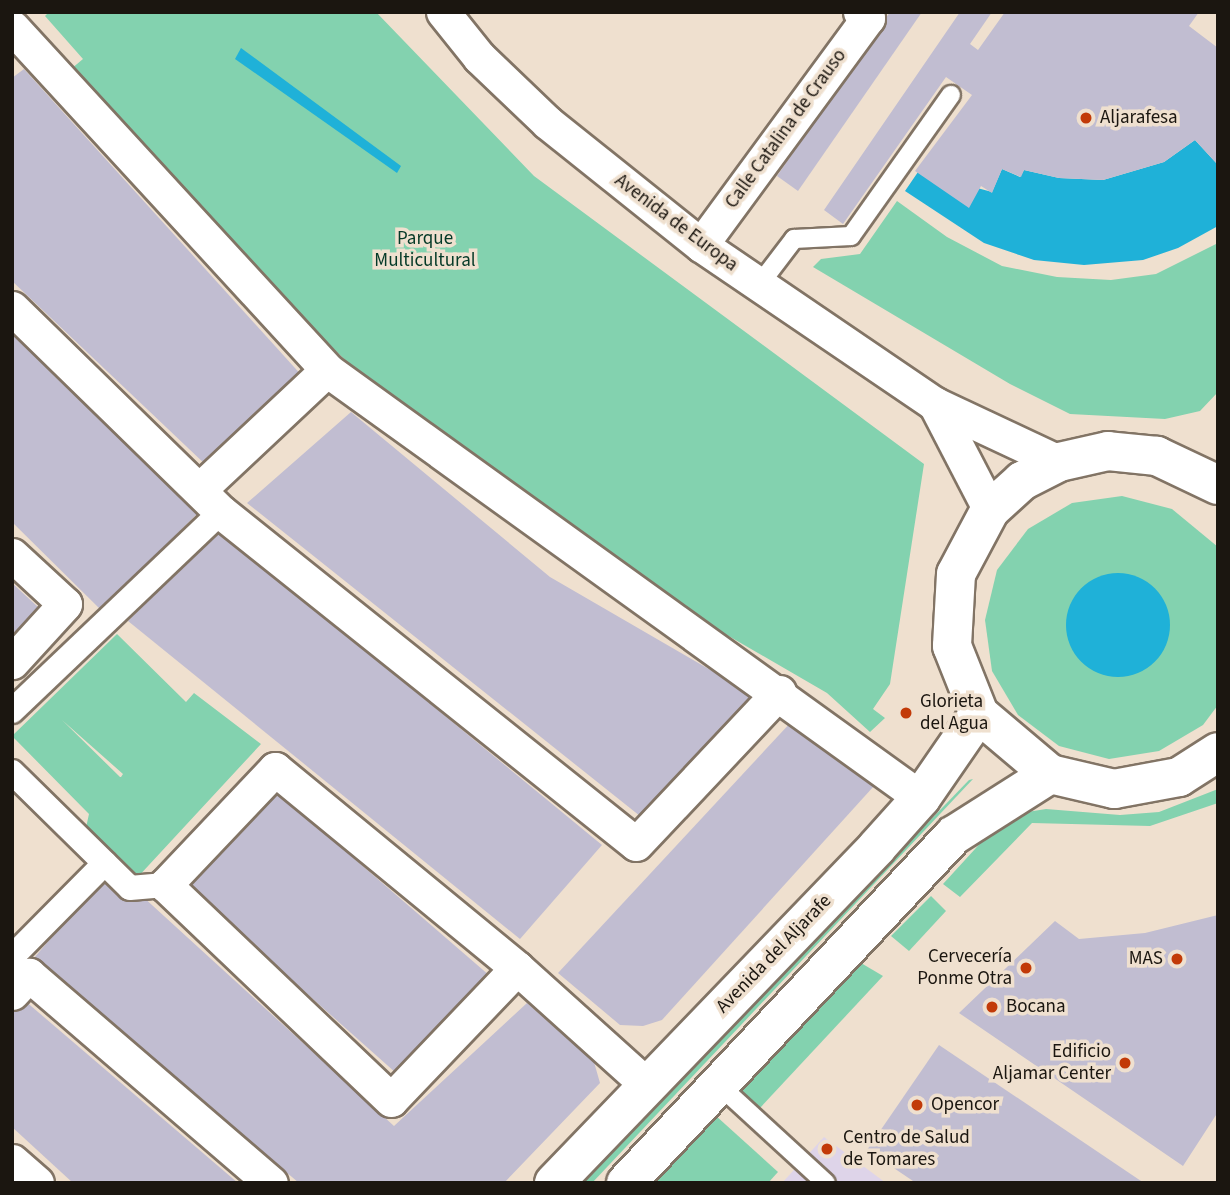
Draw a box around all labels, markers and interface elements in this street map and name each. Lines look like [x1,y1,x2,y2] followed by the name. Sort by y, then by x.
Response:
[721,45,851,213] street label: Calle Catalina de Crauso
[1100,107,1178,129] place label: Aljarafesa
[1078,110,1094,126] marker: Aljarafesa
[610,169,742,277] street label: Avenida de Europa
[374,228,476,272] park label: Parque Multicultural
[920,691,988,735] place label: Glorieta del Agua
[898,705,914,721] marker: Glorieta del Agua
[712,890,836,1018] street label: Avenida del Aljarafe
[917,946,1012,990] place label: Cervecería Ponme Otra
[1129,948,1163,970] place label: MAS
[1169,951,1185,967] marker: MAS
[1018,960,1034,976] marker: Cervecería Ponme Otra
[1006,996,1065,1018] place label: Bocana
[984,999,1000,1015] marker: Bocana
[993,1041,1111,1085] place label: Edificio Aljamar Center
[1117,1055,1133,1071] marker: Edificio Aljamar Center
[931,1094,999,1116] place label: Opencor
[909,1097,925,1113] marker: Opencor
[843,1127,970,1171] place label: Centro de Salud de Tomares
[817,1139,837,1159] marker: Centro de Salud de Tomares

